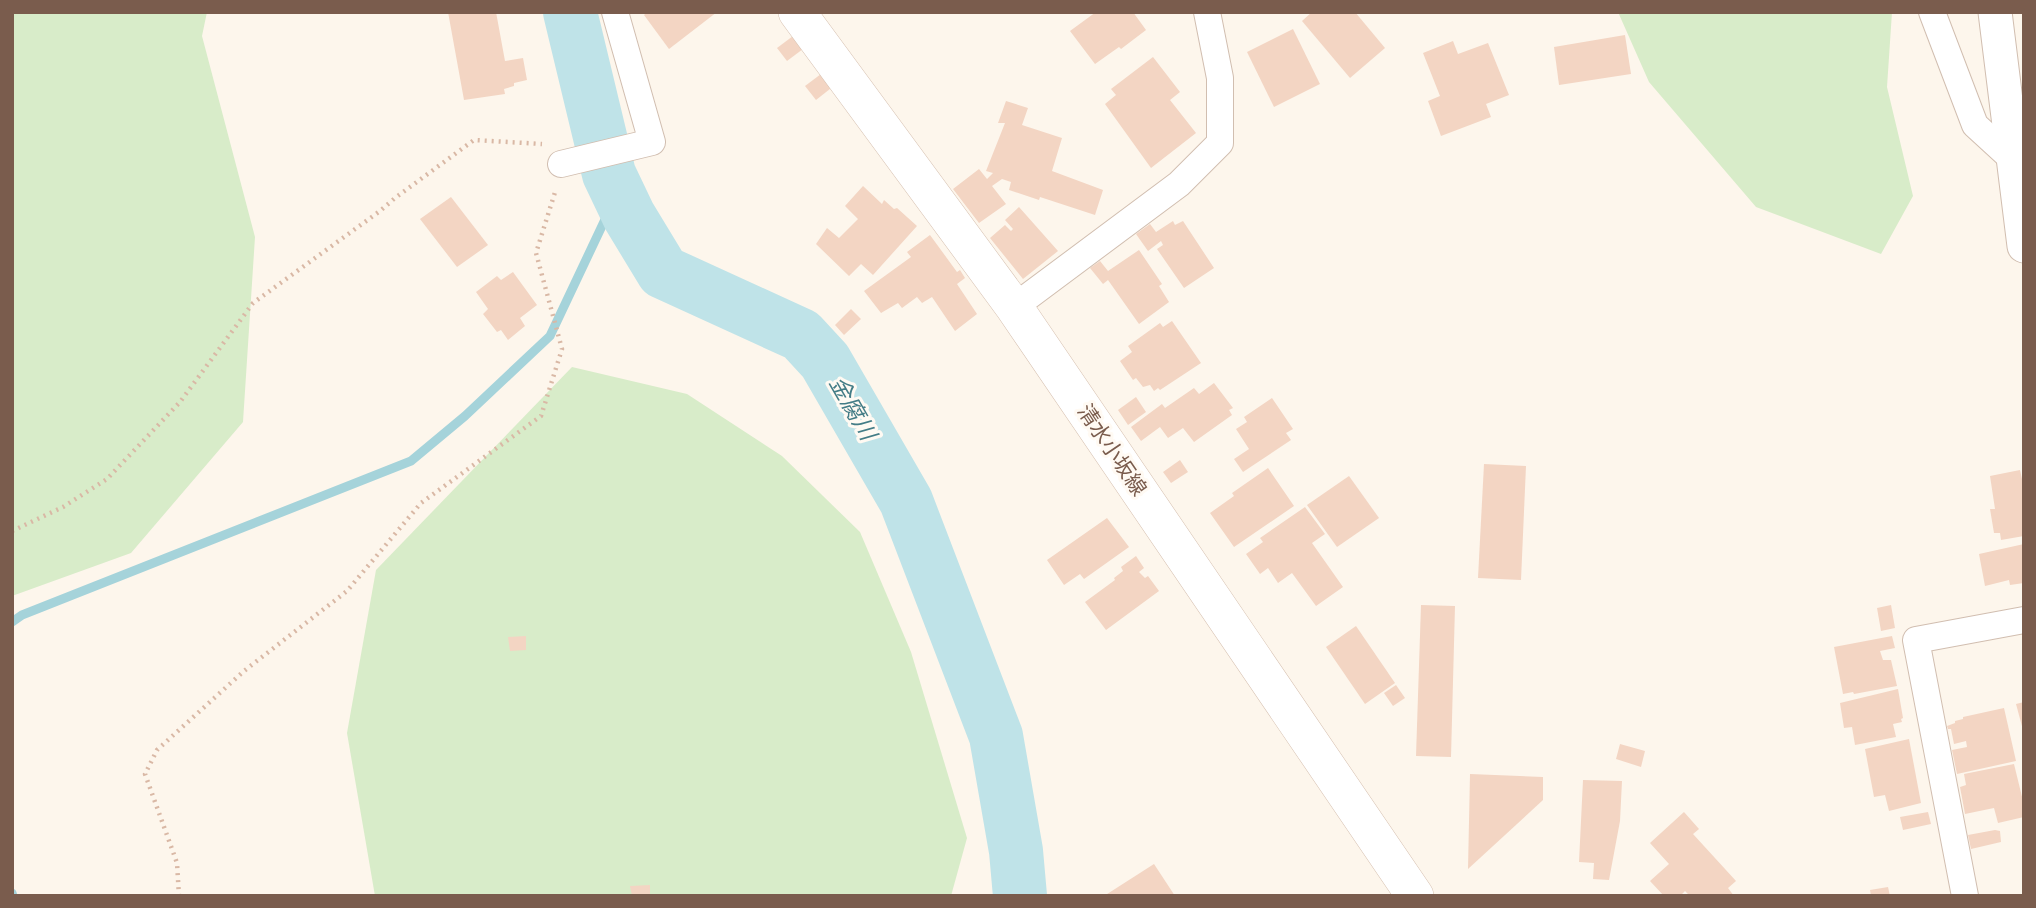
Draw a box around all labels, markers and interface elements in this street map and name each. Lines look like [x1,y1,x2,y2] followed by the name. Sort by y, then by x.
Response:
[824,371,884,447] water label: 金腐川
[1072,399,1152,501] street label: 清水小坂線

